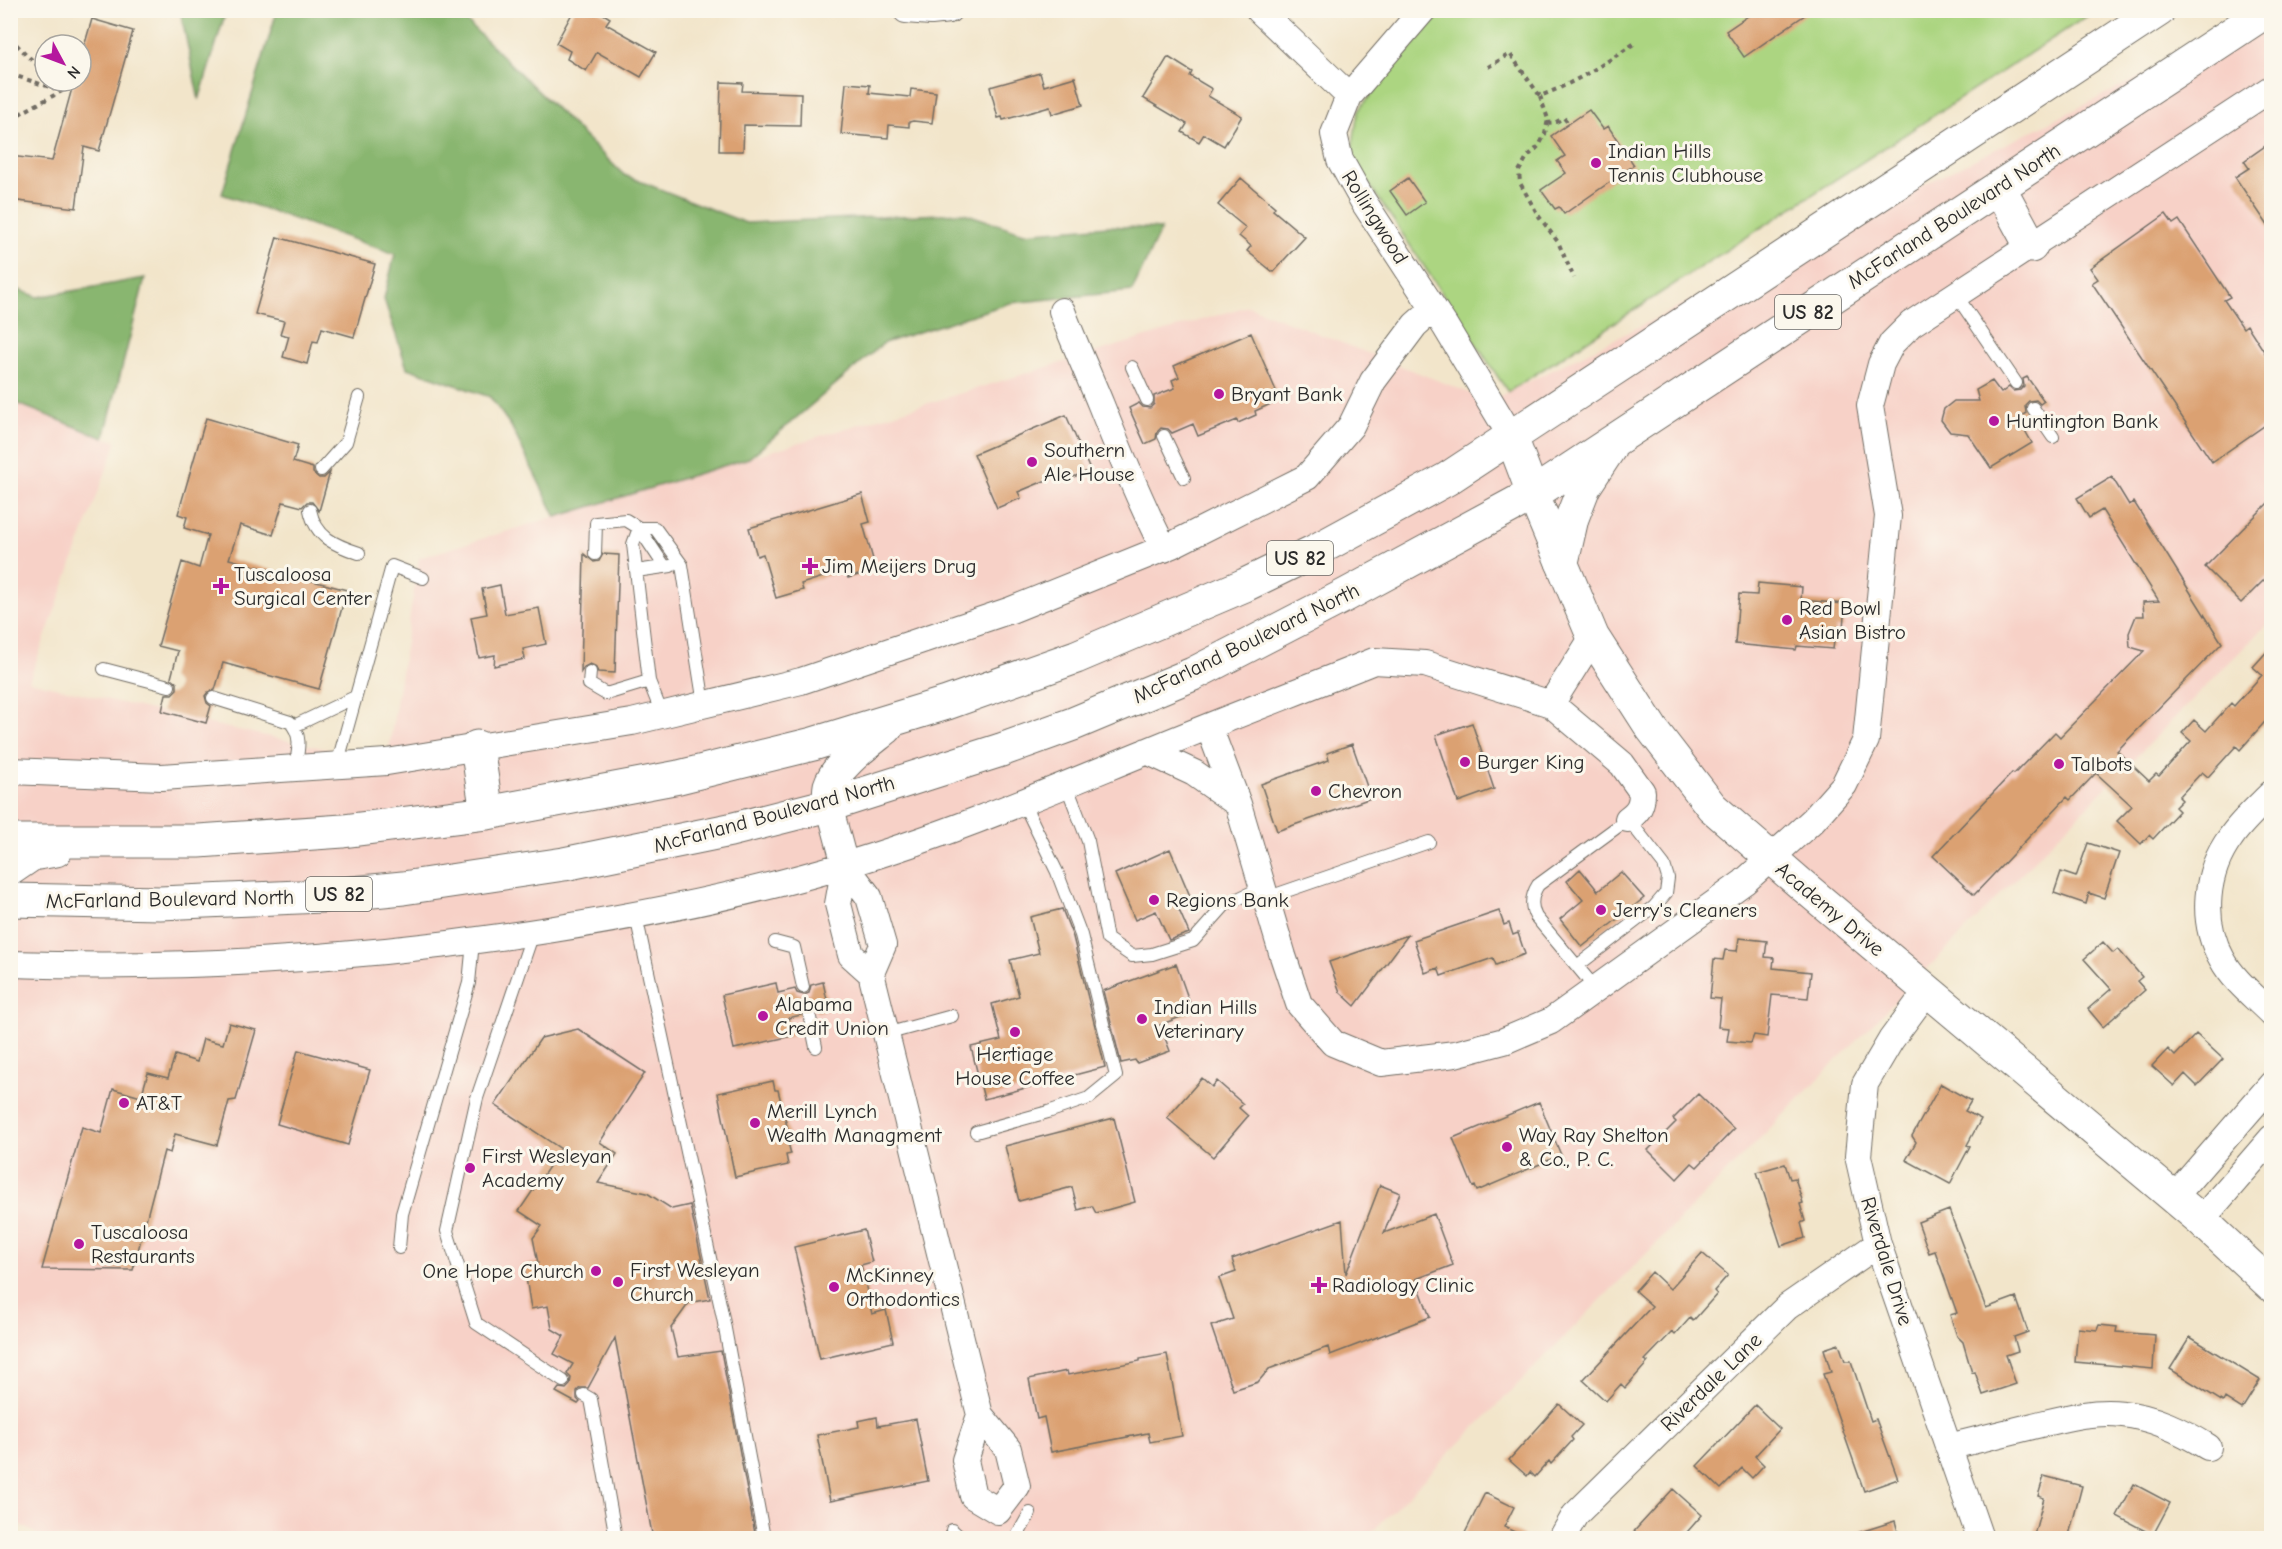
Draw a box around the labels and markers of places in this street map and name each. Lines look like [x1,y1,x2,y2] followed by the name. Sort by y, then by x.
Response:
[1608,139,1763,187] place label: Indian Hills Tennis Clubhouse
[1589,156,1603,170] marker: Indian Hills Tennis Clubhouse
[1231,382,1343,406] place label: Bryant Bank
[1212,387,1226,401] marker: Bryant Bank
[2006,409,2158,433] place label: Huntington Bank
[1987,414,2001,428] marker: Huntington Bank
[1044,438,1135,486] place label: Southern Ale House
[1025,455,1039,469] marker: Southern Ale House
[822,554,977,578] place label: Jim Meijers Drug
[803,559,817,573] marker: Jim Meijers Drug
[234,562,372,610] place label: Tuscaloosa Surgical Center
[212,577,230,595] marker: Tuscaloosa Surgical Center
[1799,596,1906,644] place label: Red Bowl Asian Bistro
[1780,613,1794,627] marker: Red Bowl Asian Bistro
[1477,750,1585,774] place label: Burger King
[2071,752,2132,776] place label: Talbots
[1458,755,1472,769] marker: Burger King
[2052,757,2066,771] marker: Talbots
[1328,779,1402,803] place label: Chevron
[1309,784,1323,798] marker: Chevron
[1166,888,1289,912] place label: Regions Bank
[1147,893,1161,907] marker: Regions Bank
[1613,898,1757,922] place label: Jerry's Cleaners
[1594,903,1608,917] marker: Jerry's Cleaners
[775,992,889,1040] place label: Alabama Credit Union
[1154,995,1257,1043] place label: Indian Hills Veterinary
[756,1009,770,1023] marker: Alabama Credit Union
[1135,1012,1149,1026] marker: Indian Hills Veterinary
[1008,1025,1022,1039] marker: Hertiage House Coffee
[955,1042,1075,1090] place label: Hertiage House Coffee
[136,1091,182,1115] place label: AT&T
[117,1096,131,1110] marker: AT&T
[767,1099,943,1147] place label: Merill Lynch Wealth Managment
[748,1116,762,1130] marker: Merill Lynch Wealth Managment
[1519,1123,1669,1171] place label: Way Ray Shelton & Co., P. C.
[1500,1140,1514,1154] marker: Way Ray Shelton & Co., P. C.
[482,1144,612,1192] place label: First Wesleyan Academy
[463,1161,477,1175] marker: First Wesleyan Academy
[91,1220,195,1268] place label: Tuscaloosa Restaurants
[72,1237,86,1251] marker: Tuscaloosa Restaurants
[630,1258,760,1306] place label: First Wesleyan Church
[422,1259,584,1283] place label: One Hope Church
[846,1263,960,1311] place label: McKinney Orthodontics
[589,1264,603,1278] marker: One Hope Church
[1332,1273,1474,1297] place label: Radiology Clinic
[611,1275,625,1289] marker: First Wesleyan Church
[1310,1276,1328,1294] marker: Radiology Clinic
[827,1280,841,1294] marker: McKinney Orthodontics

